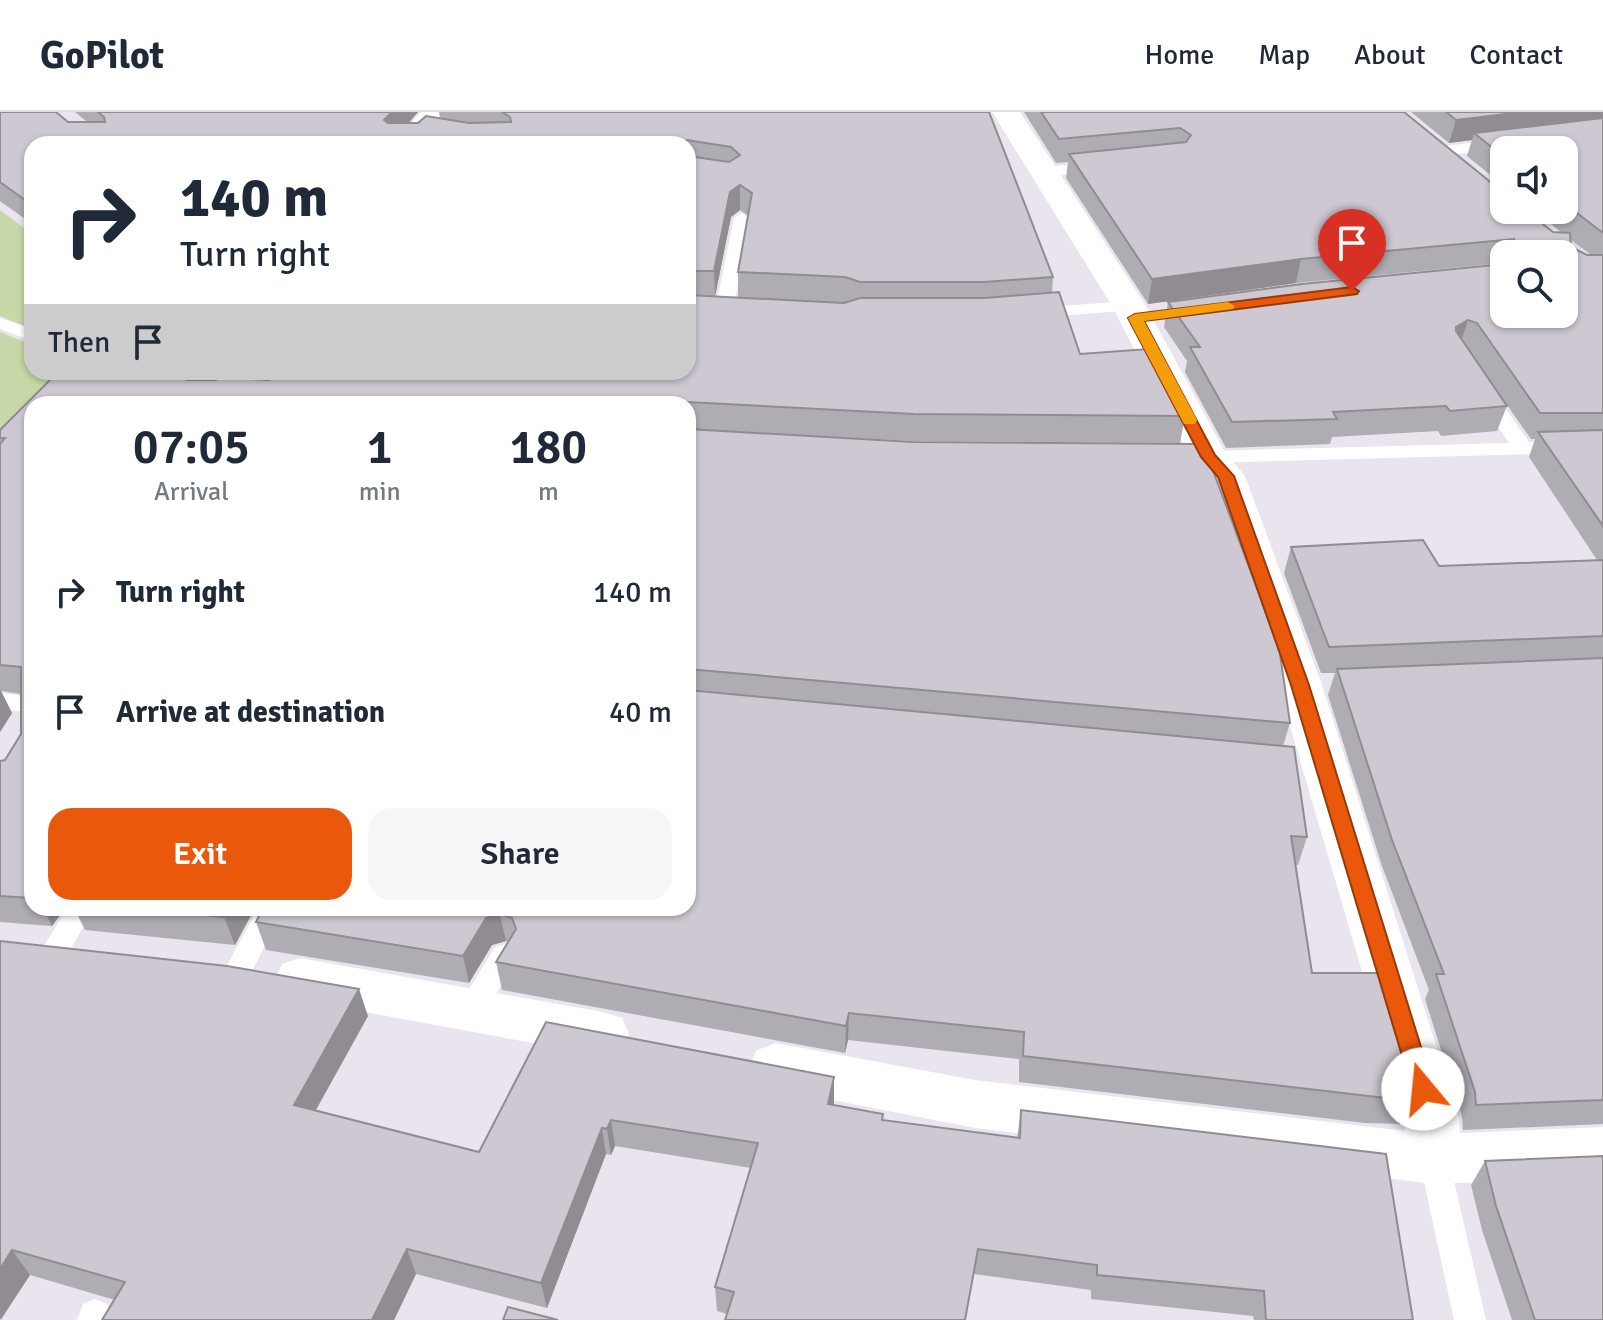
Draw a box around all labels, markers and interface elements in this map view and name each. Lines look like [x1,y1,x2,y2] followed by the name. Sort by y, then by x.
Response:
[40,32,164,79] text: GoPilot
[1145,38,1214,72] text: Home
[1258,38,1310,72] text: Map
[1354,38,1426,72] text: About
[1470,38,1563,72] text: Contact
[1490,136,1578,328] map controls
[1490,136,1578,224] button: sound
[180,163,328,232] text: 140 m
[48,168,152,272] icon: right
[1318,209,1386,291] pin
[1330,221,1374,265] icon: arrive
[180,232,330,277] text: Turn right
[1490,240,1578,328] button: search
[126,320,170,364] icon: arrive
[48,324,110,361] text: Then
[133,418,250,477] text: 07:05
[367,418,393,477] text: 1
[509,418,587,477] text: 180
[154,476,229,508] text: Arrival
[359,476,401,508] text: min
[538,476,559,508] text: m
[48,570,92,614] icon: right
[116,574,245,611] text: Turn right
[593,574,672,611] text: 140 m
[48,690,92,734] icon: arrive
[116,694,385,731] text: Arrive at destination
[609,694,672,731] text: 40 m
[48,808,352,900] button: Exit
[368,808,672,900] button: Share
[1381,1047,1465,1131] position arrow

